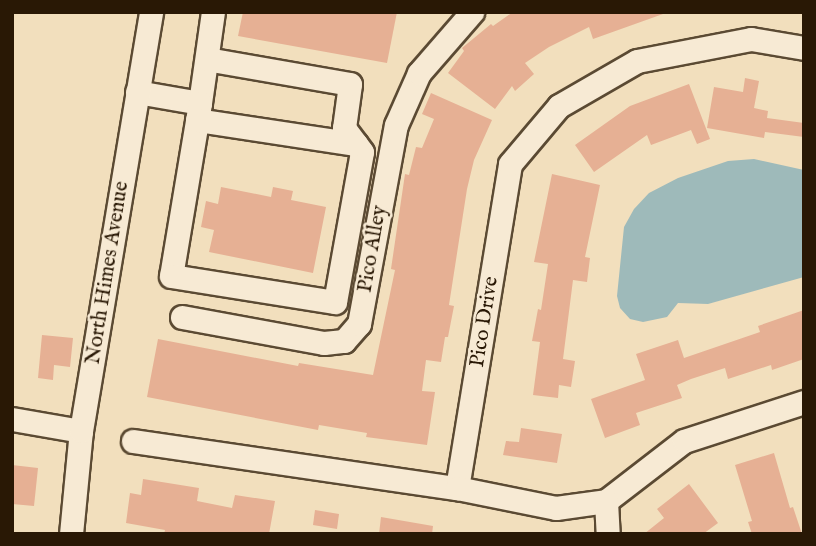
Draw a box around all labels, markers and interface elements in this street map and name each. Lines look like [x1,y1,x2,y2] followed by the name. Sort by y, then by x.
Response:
[81,180,135,366] street label: North Himes Avenue
[353,203,393,295] street label: Pico Alley
[465,275,505,369] street label: Pico Drive

